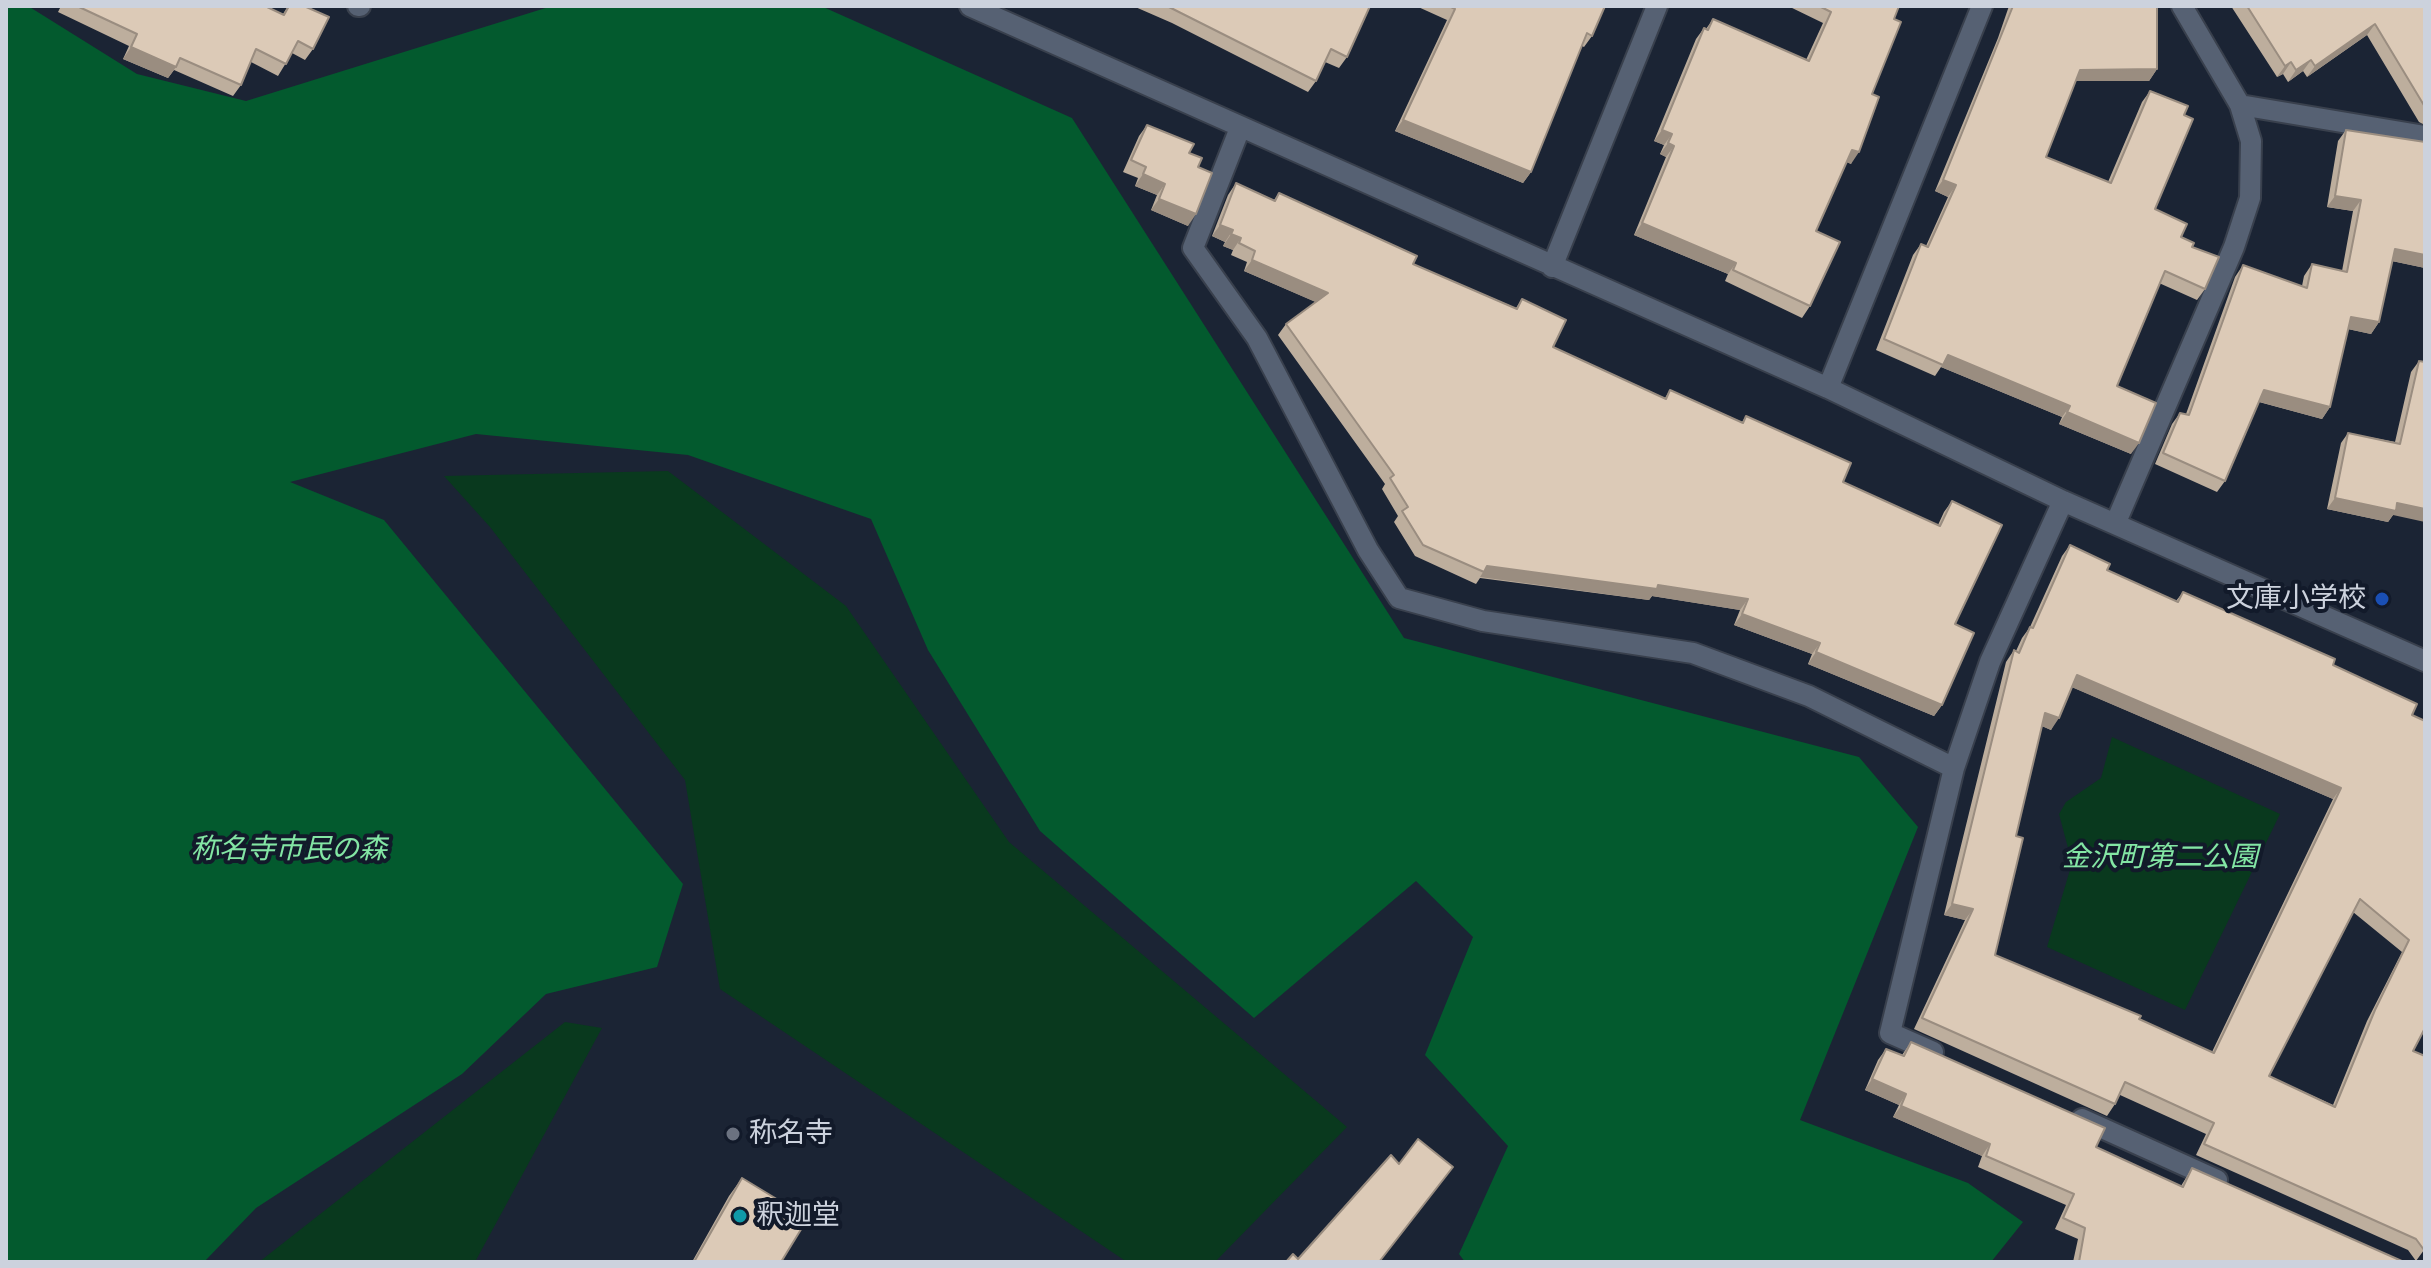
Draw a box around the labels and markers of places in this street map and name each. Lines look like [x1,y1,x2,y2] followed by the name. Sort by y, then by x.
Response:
[2226,582,2366,616] place label: 文庫小学校
[2373,590,2391,608] marker: 文庫小学校
[749,1117,833,1151] place label: 称名寺
[724,1125,742,1143] marker: 称名寺
[756,1199,840,1233] place label: 釈迦堂
[731,1207,749,1225] marker: 釈迦堂

